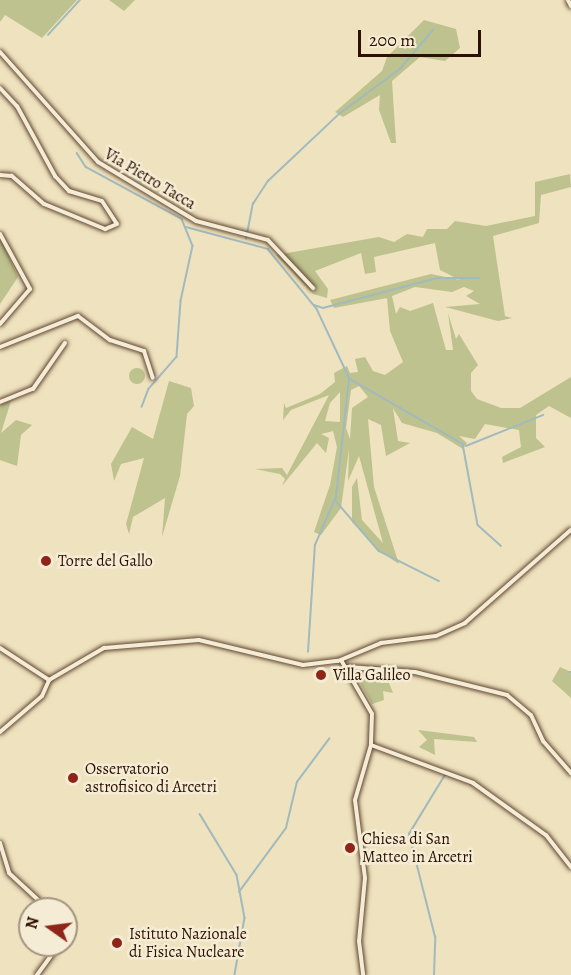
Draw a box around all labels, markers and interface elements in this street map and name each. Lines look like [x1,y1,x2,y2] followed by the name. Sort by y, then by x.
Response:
[361,18,484,56] scale bar
[369,28,415,52] text: 200 m
[101,144,199,214] street label: Via Pietro Tacca
[58,551,153,571] place label: Torre del Gallo
[39,554,53,568] marker: Torre del Gallo
[333,665,410,685] place label: Villa Galileo
[314,668,328,682] marker: Villa Galileo
[85,759,217,797] place label: Osservatorio astrofisico di Arcetri
[66,771,80,785] marker: Osservatorio astrofisico di Arcetri
[362,829,473,867] place label: Chiesa di San Matteo in Arcetri
[343,841,357,855] marker: Chiesa di San Matteo in Arcetri
[18,897,78,957] north arrow
[20,915,45,931] text: N
[129,924,247,962] place label: Istituto Nazionale di Fisica Nucleare
[110,936,124,950] marker: Istituto Nazionale di Fisica Nucleare

